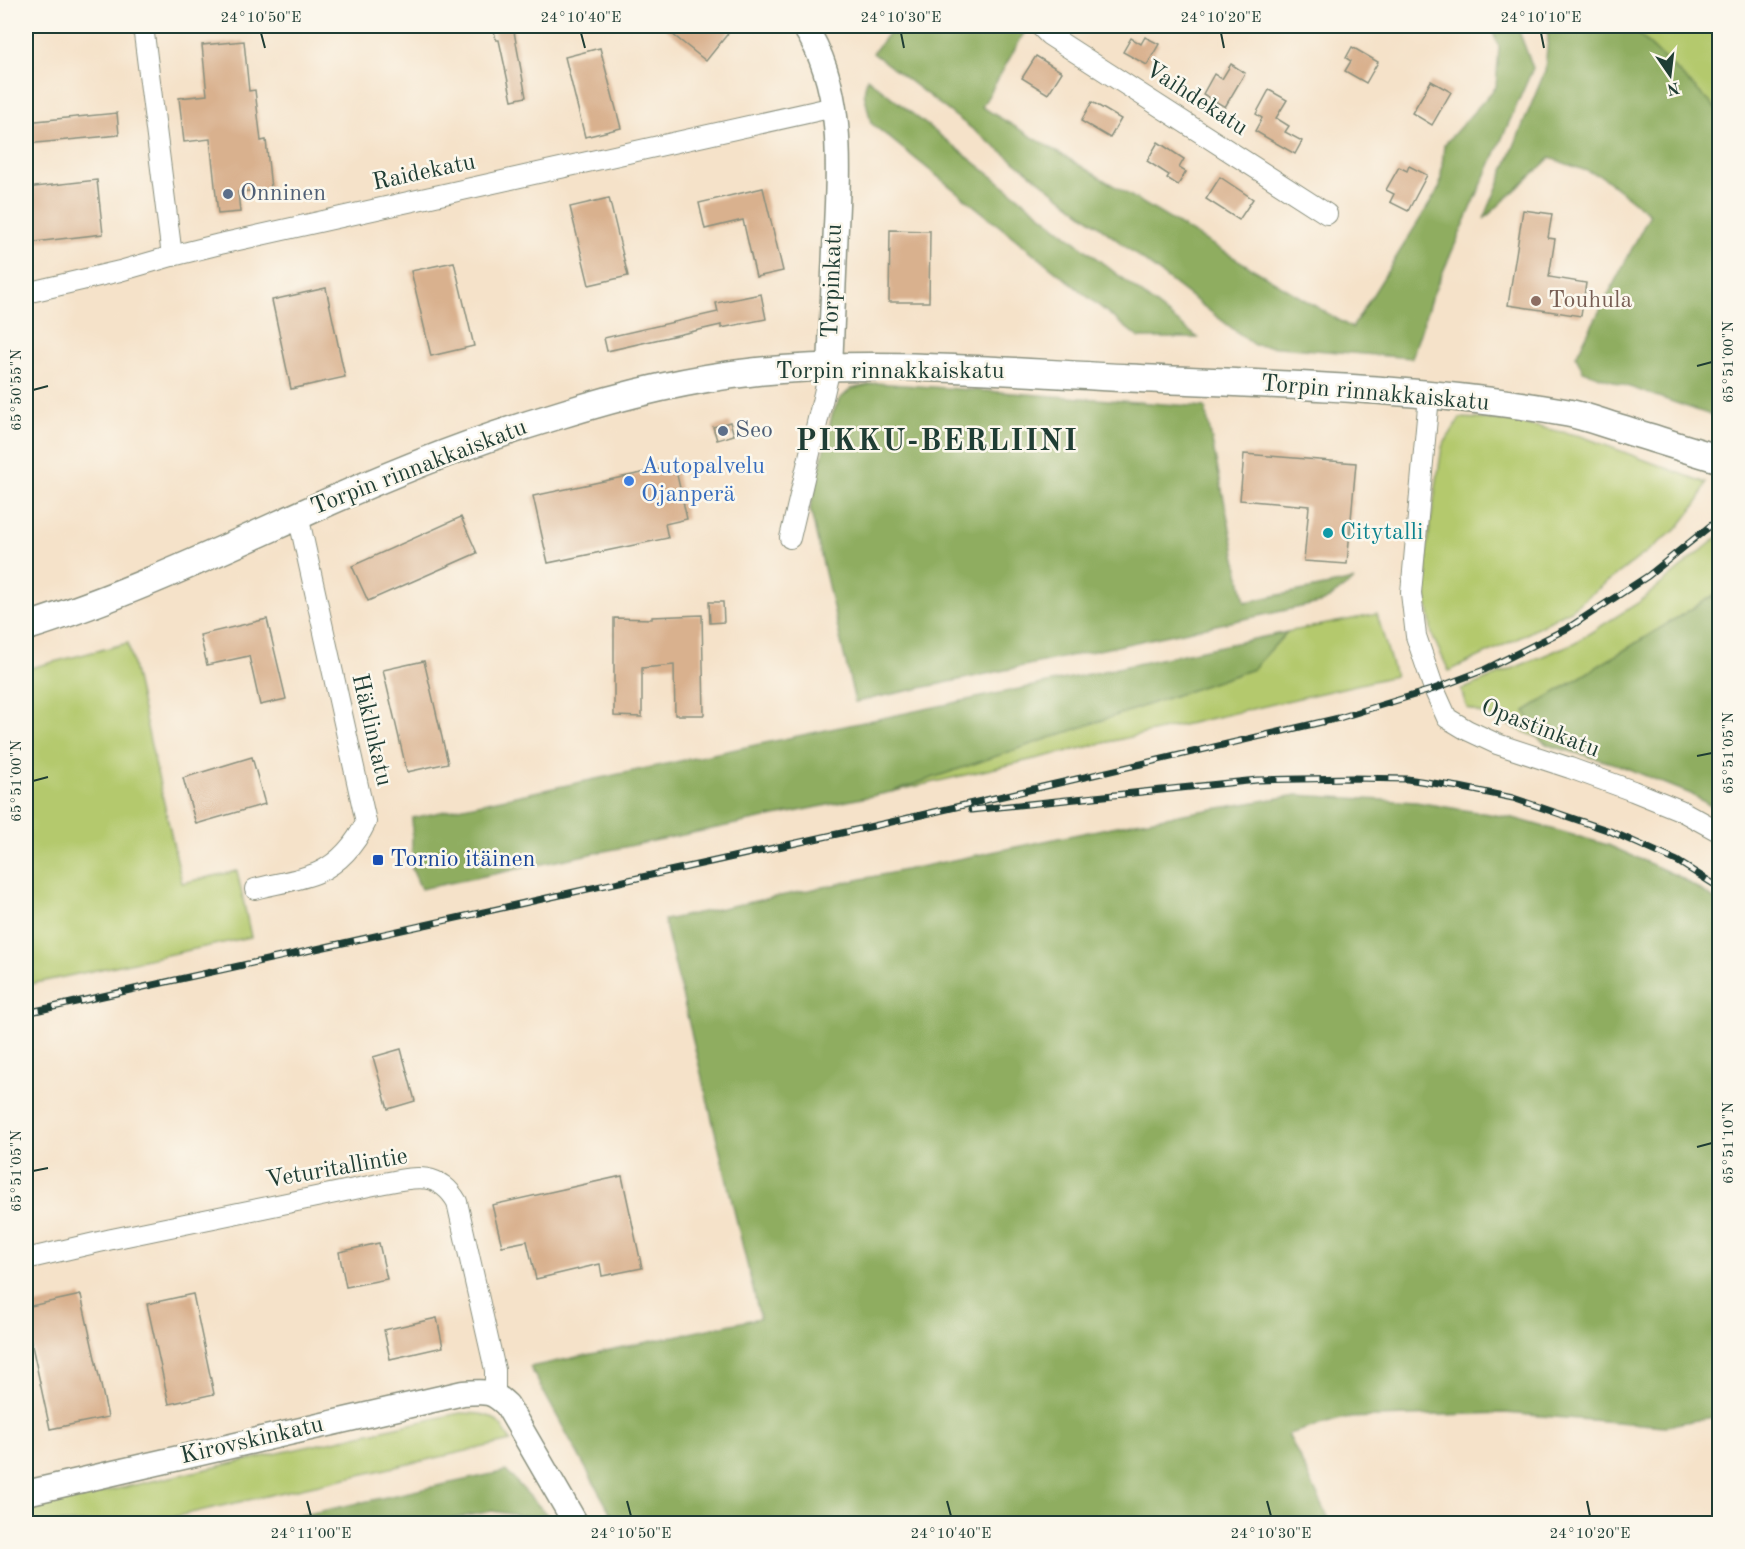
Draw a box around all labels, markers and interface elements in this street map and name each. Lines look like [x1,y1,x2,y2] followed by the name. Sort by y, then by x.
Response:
[221,11,301,26] text: 24°10'50"E
[541,11,621,26] text: 24°10'40"E
[861,11,941,26] text: 24°10'30"E
[1181,11,1261,26] text: 24°10'20"E
[1501,11,1581,26] text: 24°10'10"E
[1640,45,1700,105] north arrow
[1140,57,1252,141] street label: Vaihdekatu
[1665,78,1681,97] text: N
[370,150,478,196] street label: Raidekatu
[240,182,326,206] place label: Onninen
[221,187,235,201] marker: Onninen
[819,223,847,339] street label: Torpinkatu
[1548,289,1633,313] place label: Touhula
[1529,294,1543,308] marker: Touhula
[1722,321,1737,403] text: 65°51'00"N
[10,349,25,431] text: 65°50'55"N
[775,360,1005,384] street label: Torpin rinnakkaiskatu
[1260,372,1490,416] street label: Torpin rinnakkaiskatu
[308,416,530,520] street label: Torpin rinnakkaiskatu
[735,419,773,443] place label: Seo
[716,424,730,438] marker: Seo
[796,427,1078,457] district label: PIKKU-BERLIINI
[641,455,765,507] place label: Autopalvelu Ojanperä
[622,474,636,488] marker: Autopalvelu Ojanperä
[1340,521,1423,545] place label: Citytalli
[1321,526,1335,540] marker: Citytalli
[346,671,396,789] street label: Häklinkatu
[1477,695,1603,763] street label: Opastinkatu
[1722,712,1737,794] text: 65°51'05"N
[10,740,25,822] text: 65°51'00"N
[390,848,536,872] place label: Tornio itäinen
[371,853,385,867] marker: Tornio itäinen
[1722,1102,1737,1184] text: 65°51'10"N
[10,1130,25,1212] text: 65°51'05"N
[264,1145,410,1193] street label: Veturitallintie
[178,1413,326,1469] street label: Kirovskinkatu
[271,1527,351,1542] text: 24°11'00"E
[591,1527,671,1542] text: 24°10'50"E
[911,1527,991,1542] text: 24°10'40"E
[1231,1527,1311,1542] text: 24°10'30"E
[1550,1527,1630,1542] text: 24°10'20"E

